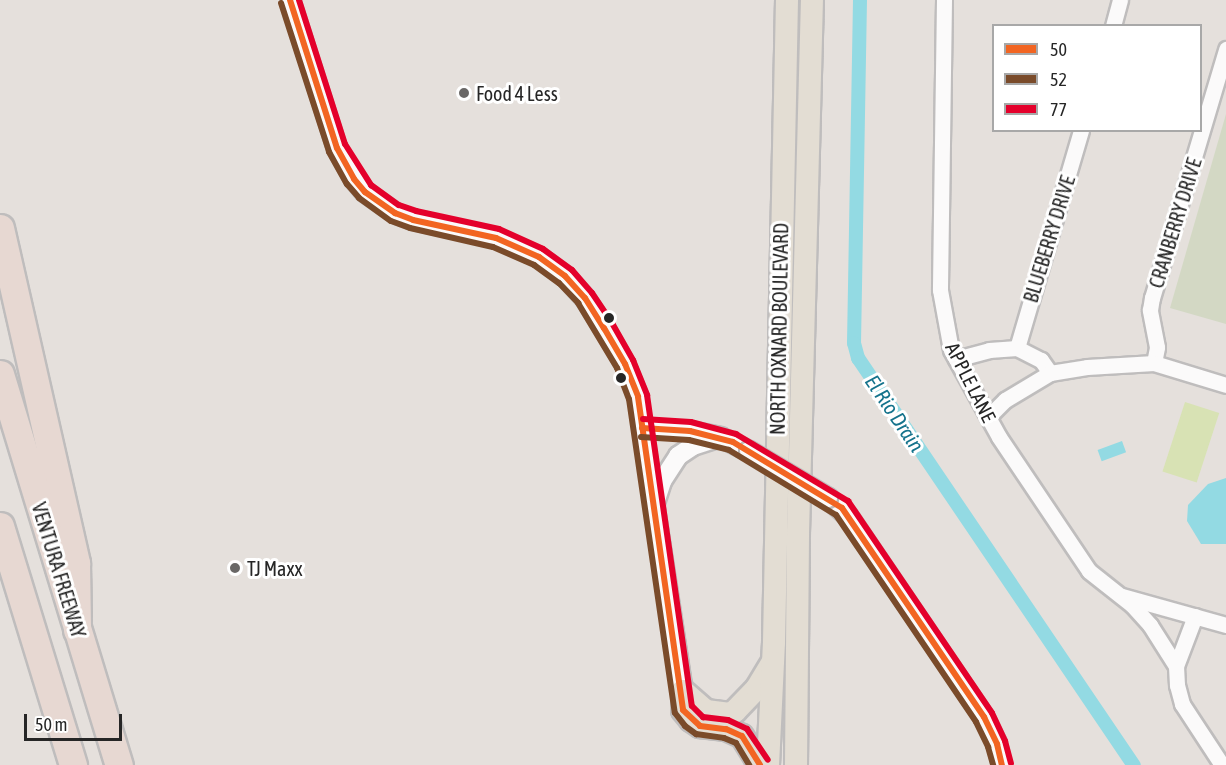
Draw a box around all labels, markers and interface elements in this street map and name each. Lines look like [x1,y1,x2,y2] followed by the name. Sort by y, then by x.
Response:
[992,24,1202,132] legend
[1050,39,1067,60] text: 50
[1050,69,1067,90] text: 52
[476,81,558,105] place label: Food 4 Less
[457,86,471,100] marker: Food 4 Less
[1050,99,1067,120] text: 77
[1144,155,1206,291] street label: CRANBERRY DRIVE
[1018,173,1080,305] street label: BLUEBERRY DRIVE
[765,223,793,435] street label: NORTH OXNARD BOULEVARD
[603,312,615,324] unlabelled marker
[941,338,1001,426] street label: APPLE LANE
[860,370,930,456] water label: El Rio Drain
[615,372,627,384] unlabelled marker
[27,499,91,641] street label: VENTURA FREEWAY
[247,556,303,580] place label: TJ Maxx
[228,561,242,575] marker: TJ Maxx
[27,702,124,740] scale bar
[35,714,67,735] text: 50 m

